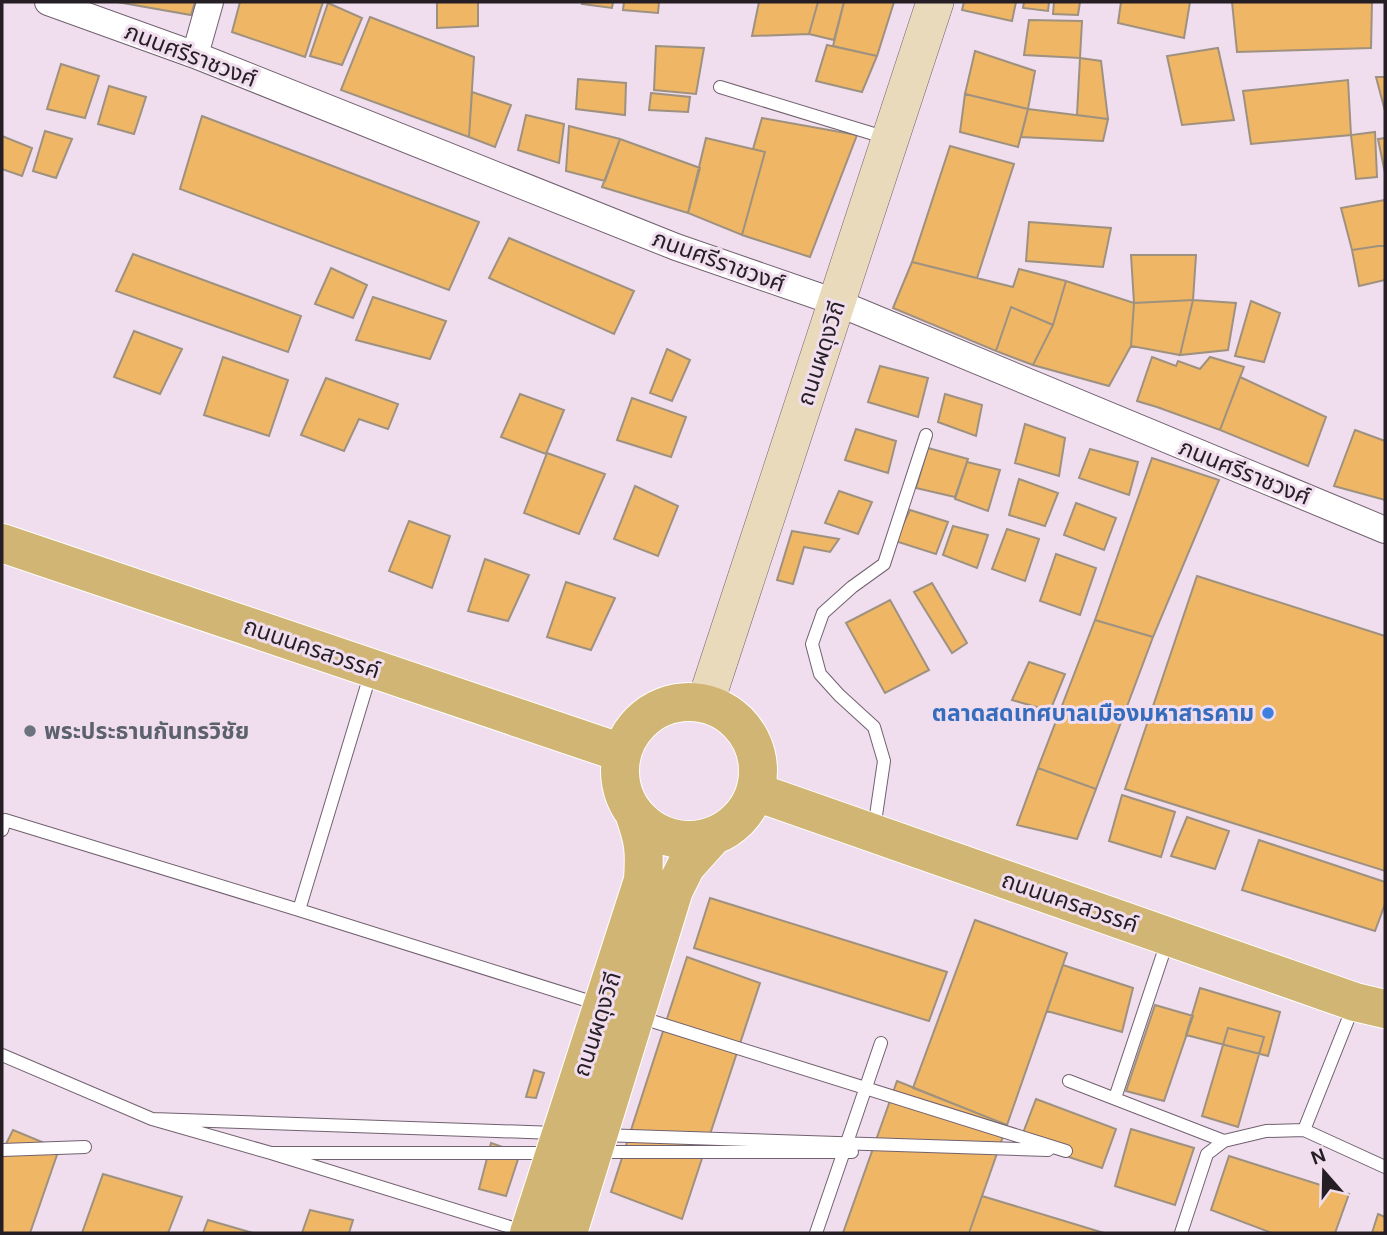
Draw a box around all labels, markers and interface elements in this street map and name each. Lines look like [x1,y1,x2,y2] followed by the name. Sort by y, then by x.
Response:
[121,16,261,94] street label: ภนนศรีราชวงศ์
[649,223,789,299] street label: ภนนศรีราชวงศ์
[790,297,852,409] street label: ถนนผดุงวิถี
[1175,432,1315,512] street label: ภนนศรีราชวงศ์
[240,611,384,685] street label: ถนนนครสวรรค์
[932,698,1254,728] place label: ตลาดสดเทศบาลเมืองมหาสารคาม
[1260,705,1276,721] marker: ตลาดสดเทศบาลเมืองมหาสารคาม
[44,716,249,746] place label: พระประธานกันทรวิชัย
[22,723,38,739] marker: พระประธานกันทรวิชัย
[998,865,1142,939] street label: ถนนนครสวรรค์
[566,968,628,1080] street label: ถนนผดุงวิถี
[1289,1137,1359,1207] north arrow
[1308,1142,1329,1171] text: N

